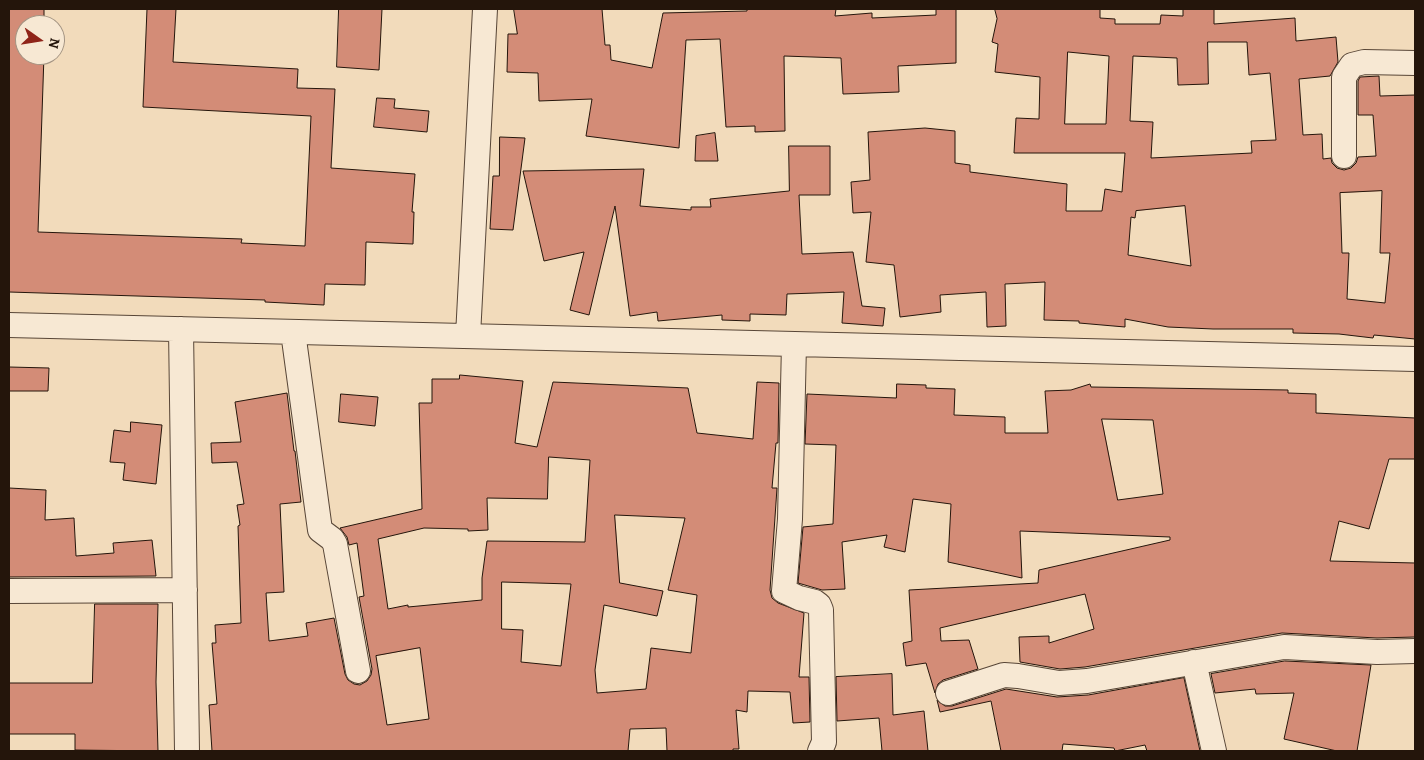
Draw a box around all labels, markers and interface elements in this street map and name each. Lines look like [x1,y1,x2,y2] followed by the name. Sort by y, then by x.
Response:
[15,15,65,65] north arrow
[44,36,65,50] text: N

